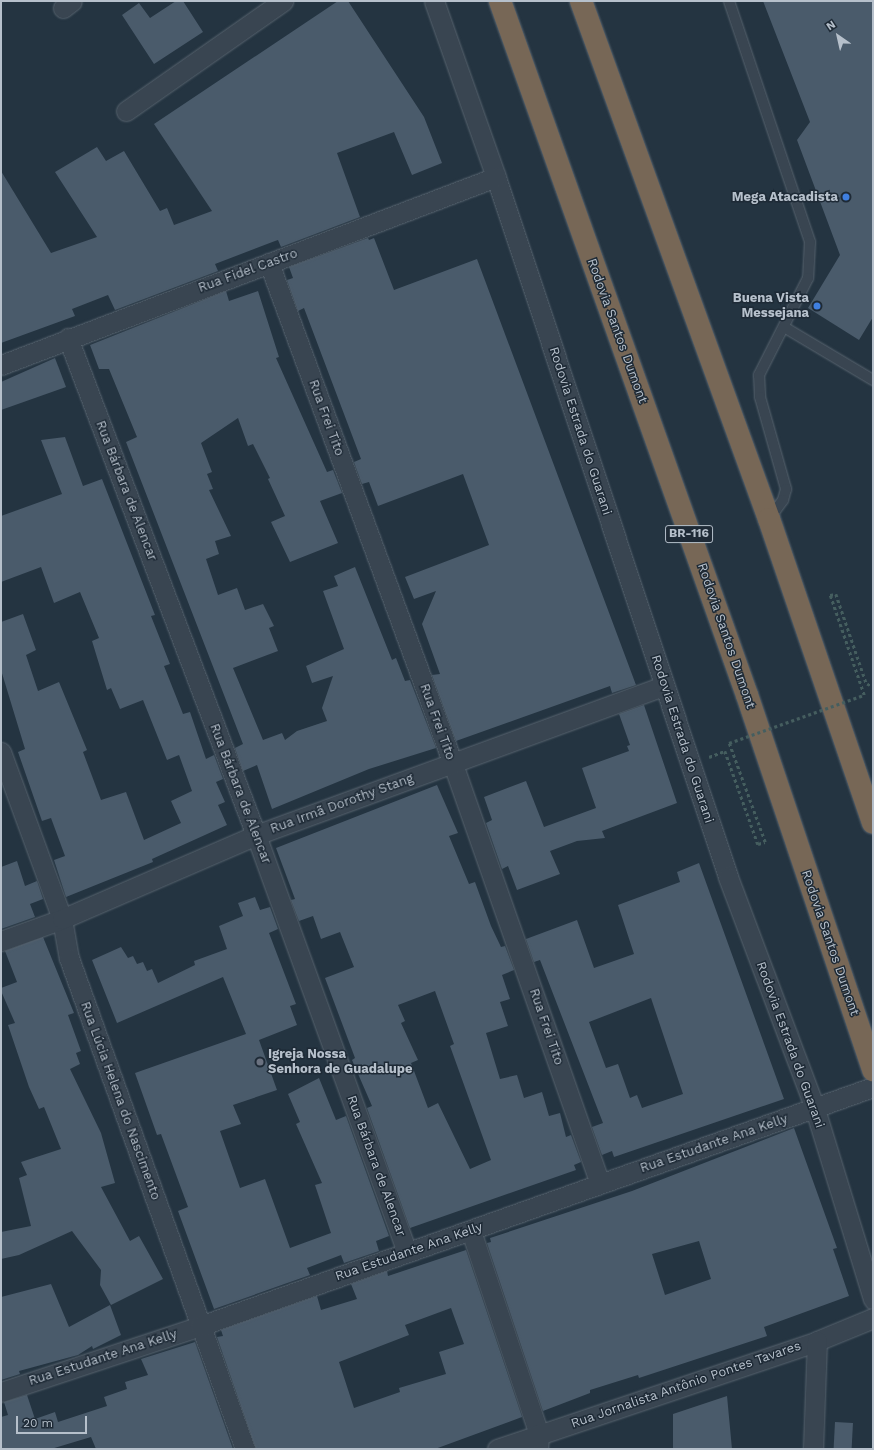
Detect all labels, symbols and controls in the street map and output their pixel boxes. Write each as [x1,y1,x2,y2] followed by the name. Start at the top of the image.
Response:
[818,16,858,56] north arrow
[824,18,838,33] text: N
[731,189,838,205] place label: Mega Atacadista
[841,192,851,202] marker: Mega Atacadista
[196,246,300,296] street label: Rua Fidel Castro
[583,256,651,406] street label: Rodovia Santos Dumont
[732,291,809,322] place label: Buena Vista Messejana
[812,301,822,311] marker: Buena Vista Messejana
[545,345,615,517] street label: Rodovia Estrada do Guarani
[305,377,347,459] street label: Rua Frei Tito
[92,418,160,564] street label: Rua Bárbara de Alencar
[665,524,713,544] road number: BR-116
[694,561,758,711] street label: Rodovia Santos Dumont
[647,653,717,825] street label: Rodovia Estrada do Guarani
[416,681,458,763] street label: Rua Frei Tito
[206,721,274,867] street label: Rua Bárbara de Alencar
[268,771,416,837] street label: Rua Irmã Dorothy Stang
[798,868,862,1018] street label: Rodovia Santos Dumont
[753,959,827,1131] street label: Rodovia Estrada do Guarani
[526,986,566,1068] street label: Rua Frei Tito
[77,999,163,1203] street label: Rua Lúcia Helena do Nascimento
[268,1047,413,1078] place label: Igreja Nossa Senhora de Guadalupe
[255,1057,265,1067] marker: Igreja Nossa Senhora de Guadalupe
[343,1093,409,1239] street label: Rua Bárbara de Alencar
[638,1111,790,1177] street label: Rua Estudante Ana Kelly
[333,1219,485,1285] street label: Rua Estudante Ana Kelly
[26,1326,180,1390] street label: Rua Estudante Ana Kelly
[568,1338,804,1432] street label: Rua Jornalista Antônio Pontes Tavares
[18,1408,89,1434] scale bar
[23,1416,53,1430] text: 20 m

